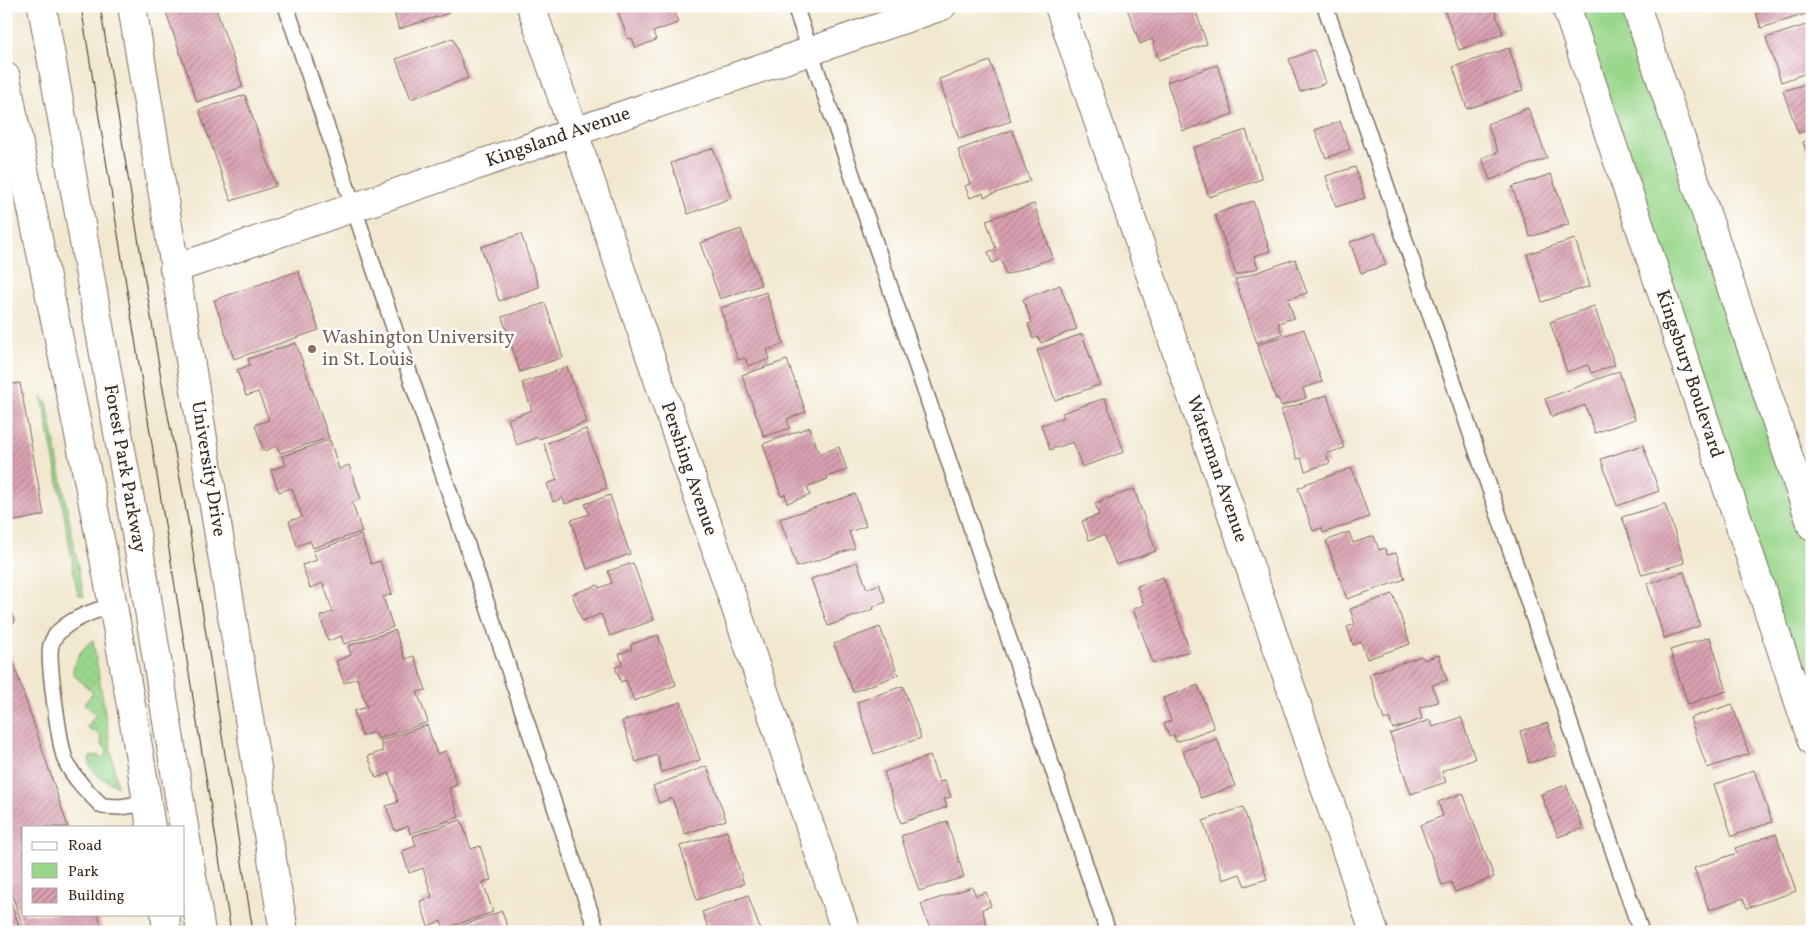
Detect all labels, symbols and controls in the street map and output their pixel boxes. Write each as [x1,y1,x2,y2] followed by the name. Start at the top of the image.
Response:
[482,101,634,174] street label: Kingsland Avenue
[1649,286,1729,461] street label: Kingsbury Boulevard
[322,325,515,373] place label: Washington University in St. Louis
[306,343,318,355] marker: Washington University in St. Louis
[97,382,152,555] street label: Forest Park Parkway
[1179,392,1254,546] street label: Waterman Avenue
[184,399,232,539] street label: University Drive
[654,399,723,539] street label: Pershing Avenue
[22,826,185,916] legend
[68,836,102,857] text: Road
[68,862,99,883] text: Park
[68,886,125,907] text: Building

